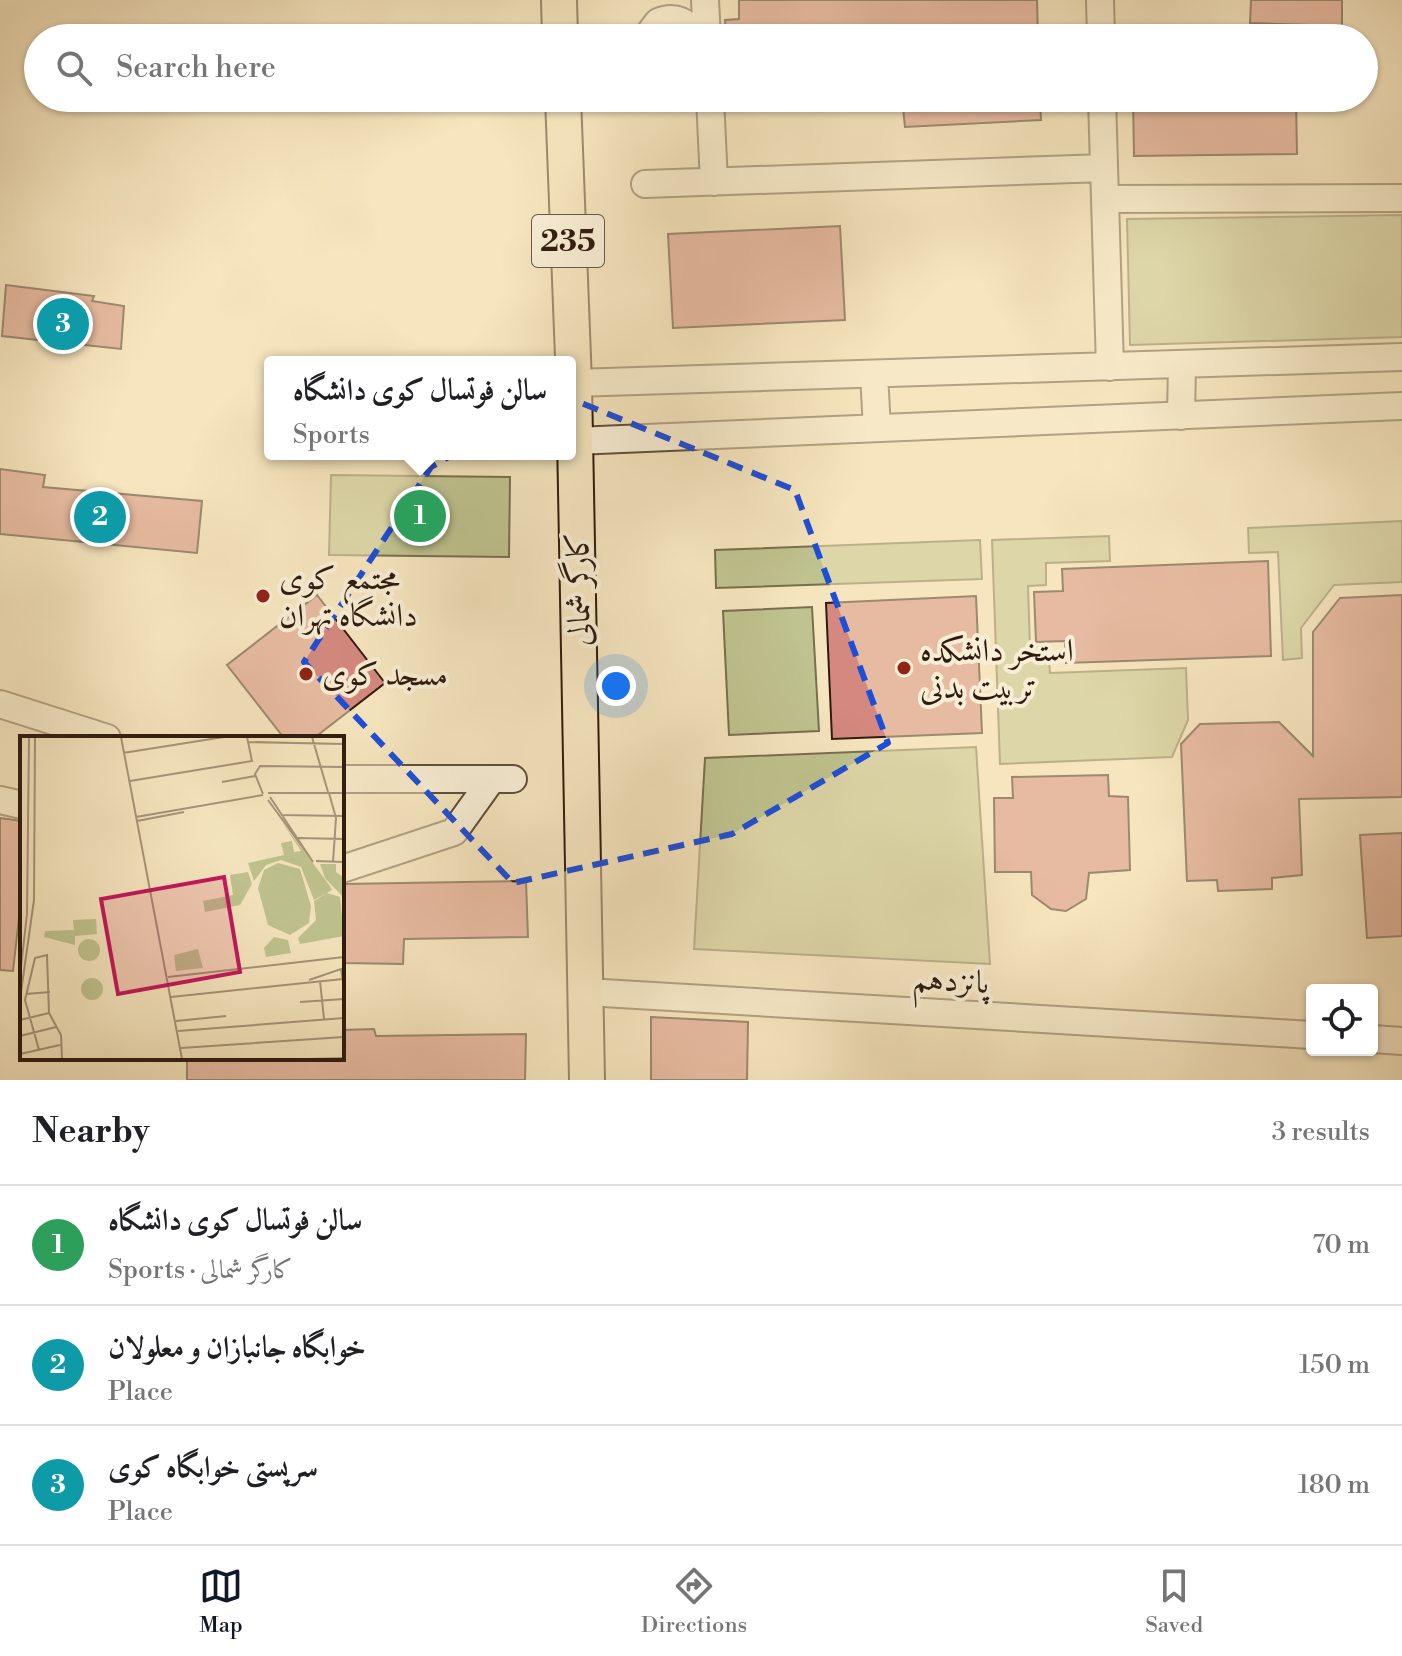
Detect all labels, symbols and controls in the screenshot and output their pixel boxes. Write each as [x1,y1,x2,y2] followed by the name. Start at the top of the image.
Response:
[24,24,1378,112] search box
[52,46,96,90] icon: search
[116,49,276,87] text: Search here
[532,215,604,267] road number: 235
[37,294,89,354] pin: 3
[264,356,576,460] popup
[293,372,547,410] text: سالن فوتسال کوی دانشگاه
[293,419,370,451] text: Sports
[394,486,446,546] pin: 1
[74,487,126,547] pin: 2
[556,531,600,647] street label: کارگر شمالی
[279,559,418,636] place label: مجتمع کوی دانشگاه تهران
[254,587,272,605] marker: مجتمع کوی دانشگاه تهران
[920,631,1074,708] place label: استخر دانشکده تربیت بدنی
[322,655,448,695] place label: مسجد کوی
[895,659,913,677] marker: استخر دانشکده تربیت بدنی
[297,665,315,683] marker: مسجد کوی
[596,666,636,706] your location
[20,736,344,1060] inset map
[911,959,992,1012] street label: پانزدهم
[1306,984,1378,1056] map controls
[1306,984,1378,1056] button: locate
[32,1111,150,1153] text: Nearby
[1272,1116,1370,1148] text: 3 results
[108,1202,362,1240] text: سالن فوتسال کوی دانشگاه
[52,1229,64,1261] text: 1
[1312,1229,1370,1261] text: 70 m
[108,1254,293,1286] text: Sports · کارگر شمالی
[108,1329,366,1367] text: خوابگاه جانبازان و معلولان
[50,1349,66,1381] text: 2
[1299,1349,1370,1381] text: 150 m
[108,1376,173,1408] text: Place
[108,1449,318,1487] text: سرپستی خوابگاه کوی
[50,1469,66,1501] text: 3
[1298,1469,1370,1501] text: 180 m
[108,1496,173,1528] text: Place
[199,1564,243,1639] tab: Map
[641,1564,747,1639] tab: Directions
[1145,1564,1203,1639] tab: Saved

